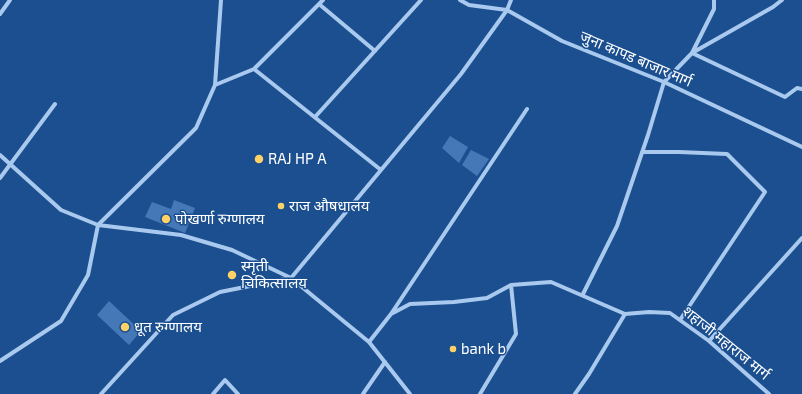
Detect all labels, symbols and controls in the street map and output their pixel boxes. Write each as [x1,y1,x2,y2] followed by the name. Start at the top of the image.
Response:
[577,27,695,91] street label: जुना कापड बाजार मार्ग
[268,150,327,168] place label: RAJ HP A
[253,153,265,165] marker: RAJ HP A
[289,197,369,215] place label: राज औषधालय
[276,201,286,211] marker: राज औषधालय
[175,210,265,228] place label: पोखर्णा रुग्णालय
[160,213,172,225] marker: पोखर्णा रुग्णालय
[241,257,307,292] place label: स्मृती चिकित्सालय
[226,269,238,281] marker: स्मृती चिकित्सालय
[679,302,773,384] street label: शहाजी महाराज मार्ग
[134,318,202,336] place label: धूत रुग्णालय
[119,321,131,333] marker: धूत रुग्णालय
[461,340,506,358] place label: bank b
[448,344,458,354] marker: bank b

